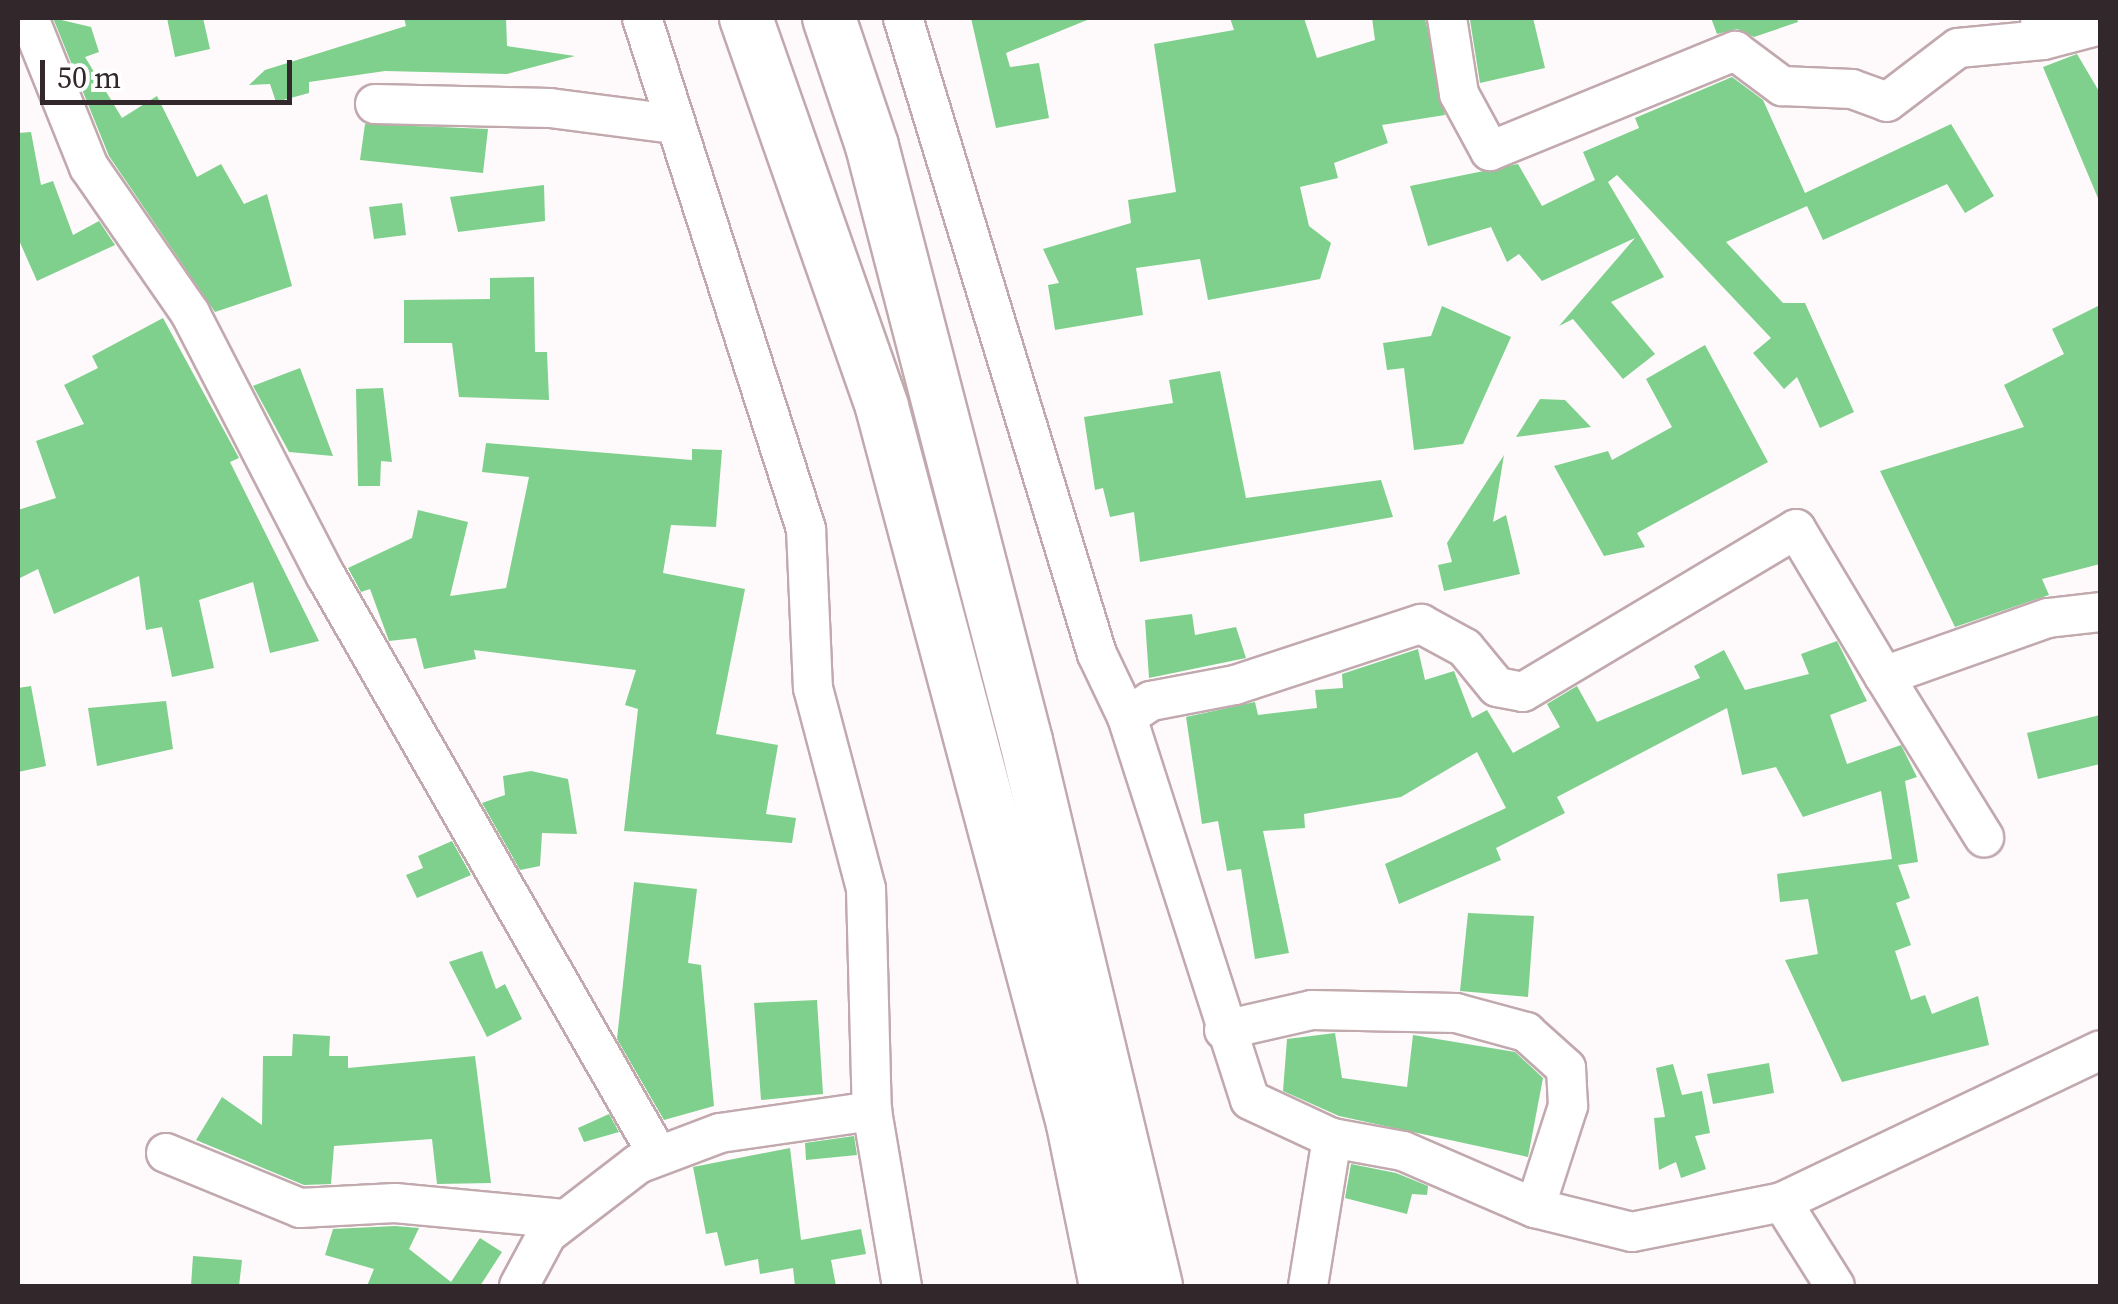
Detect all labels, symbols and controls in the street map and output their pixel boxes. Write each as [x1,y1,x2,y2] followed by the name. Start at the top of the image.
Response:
[45,40,298,102] scale bar
[57,57,121,98] text: 50 m

